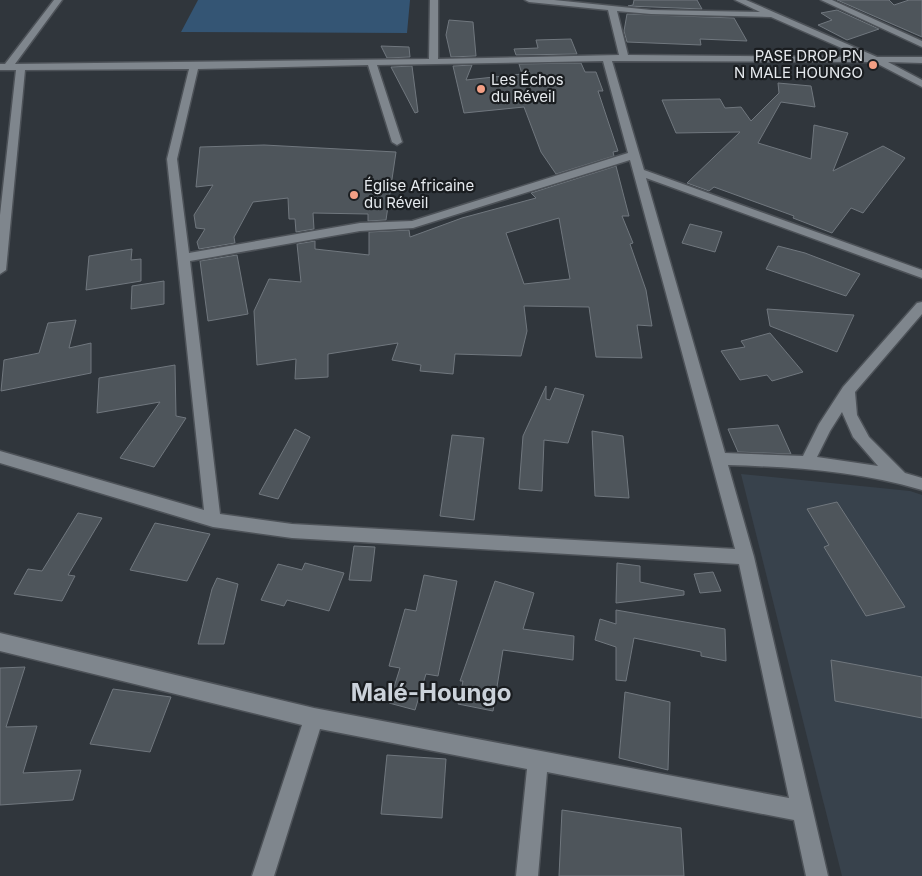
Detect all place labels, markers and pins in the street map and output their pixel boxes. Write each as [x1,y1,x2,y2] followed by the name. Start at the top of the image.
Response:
[734,46,863,82] place label: PASE DROP PN N MALE HOUNGO
[867,59,879,71] marker: PASE DROP PN N MALE HOUNGO
[491,70,564,106] place label: Les Échos du Réveil
[475,83,487,95] marker: Les Échos du Réveil
[364,176,474,212] place label: Église Africaine du Réveil
[348,189,360,201] marker: Église Africaine du Réveil

